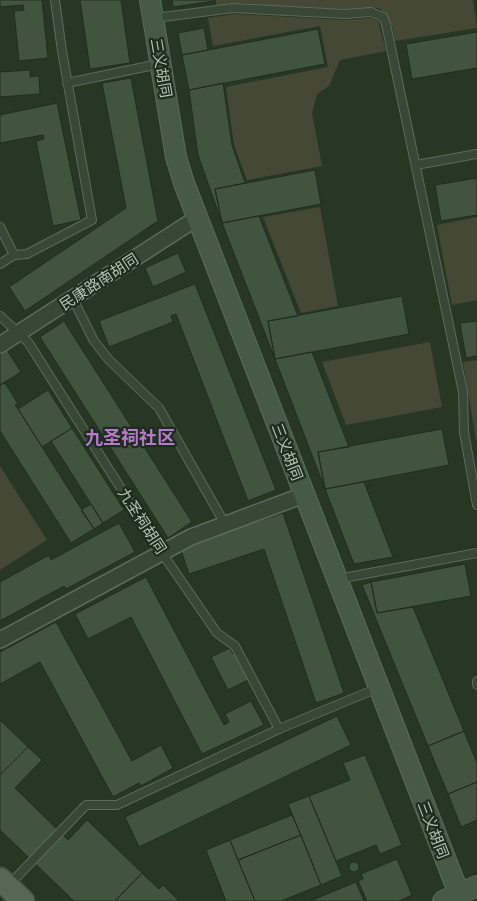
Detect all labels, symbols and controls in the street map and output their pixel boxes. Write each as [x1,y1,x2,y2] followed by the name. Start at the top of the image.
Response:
[148,37,176,99] street label: 三义胡同
[56,249,141,313] street label: 民康路南胡同
[269,420,307,483] street label: 三义胡同
[85,426,175,448] district label: 九圣祠社区
[115,484,171,557] street label: 九圣祠胡同
[415,798,453,861] street label: 三义胡同

